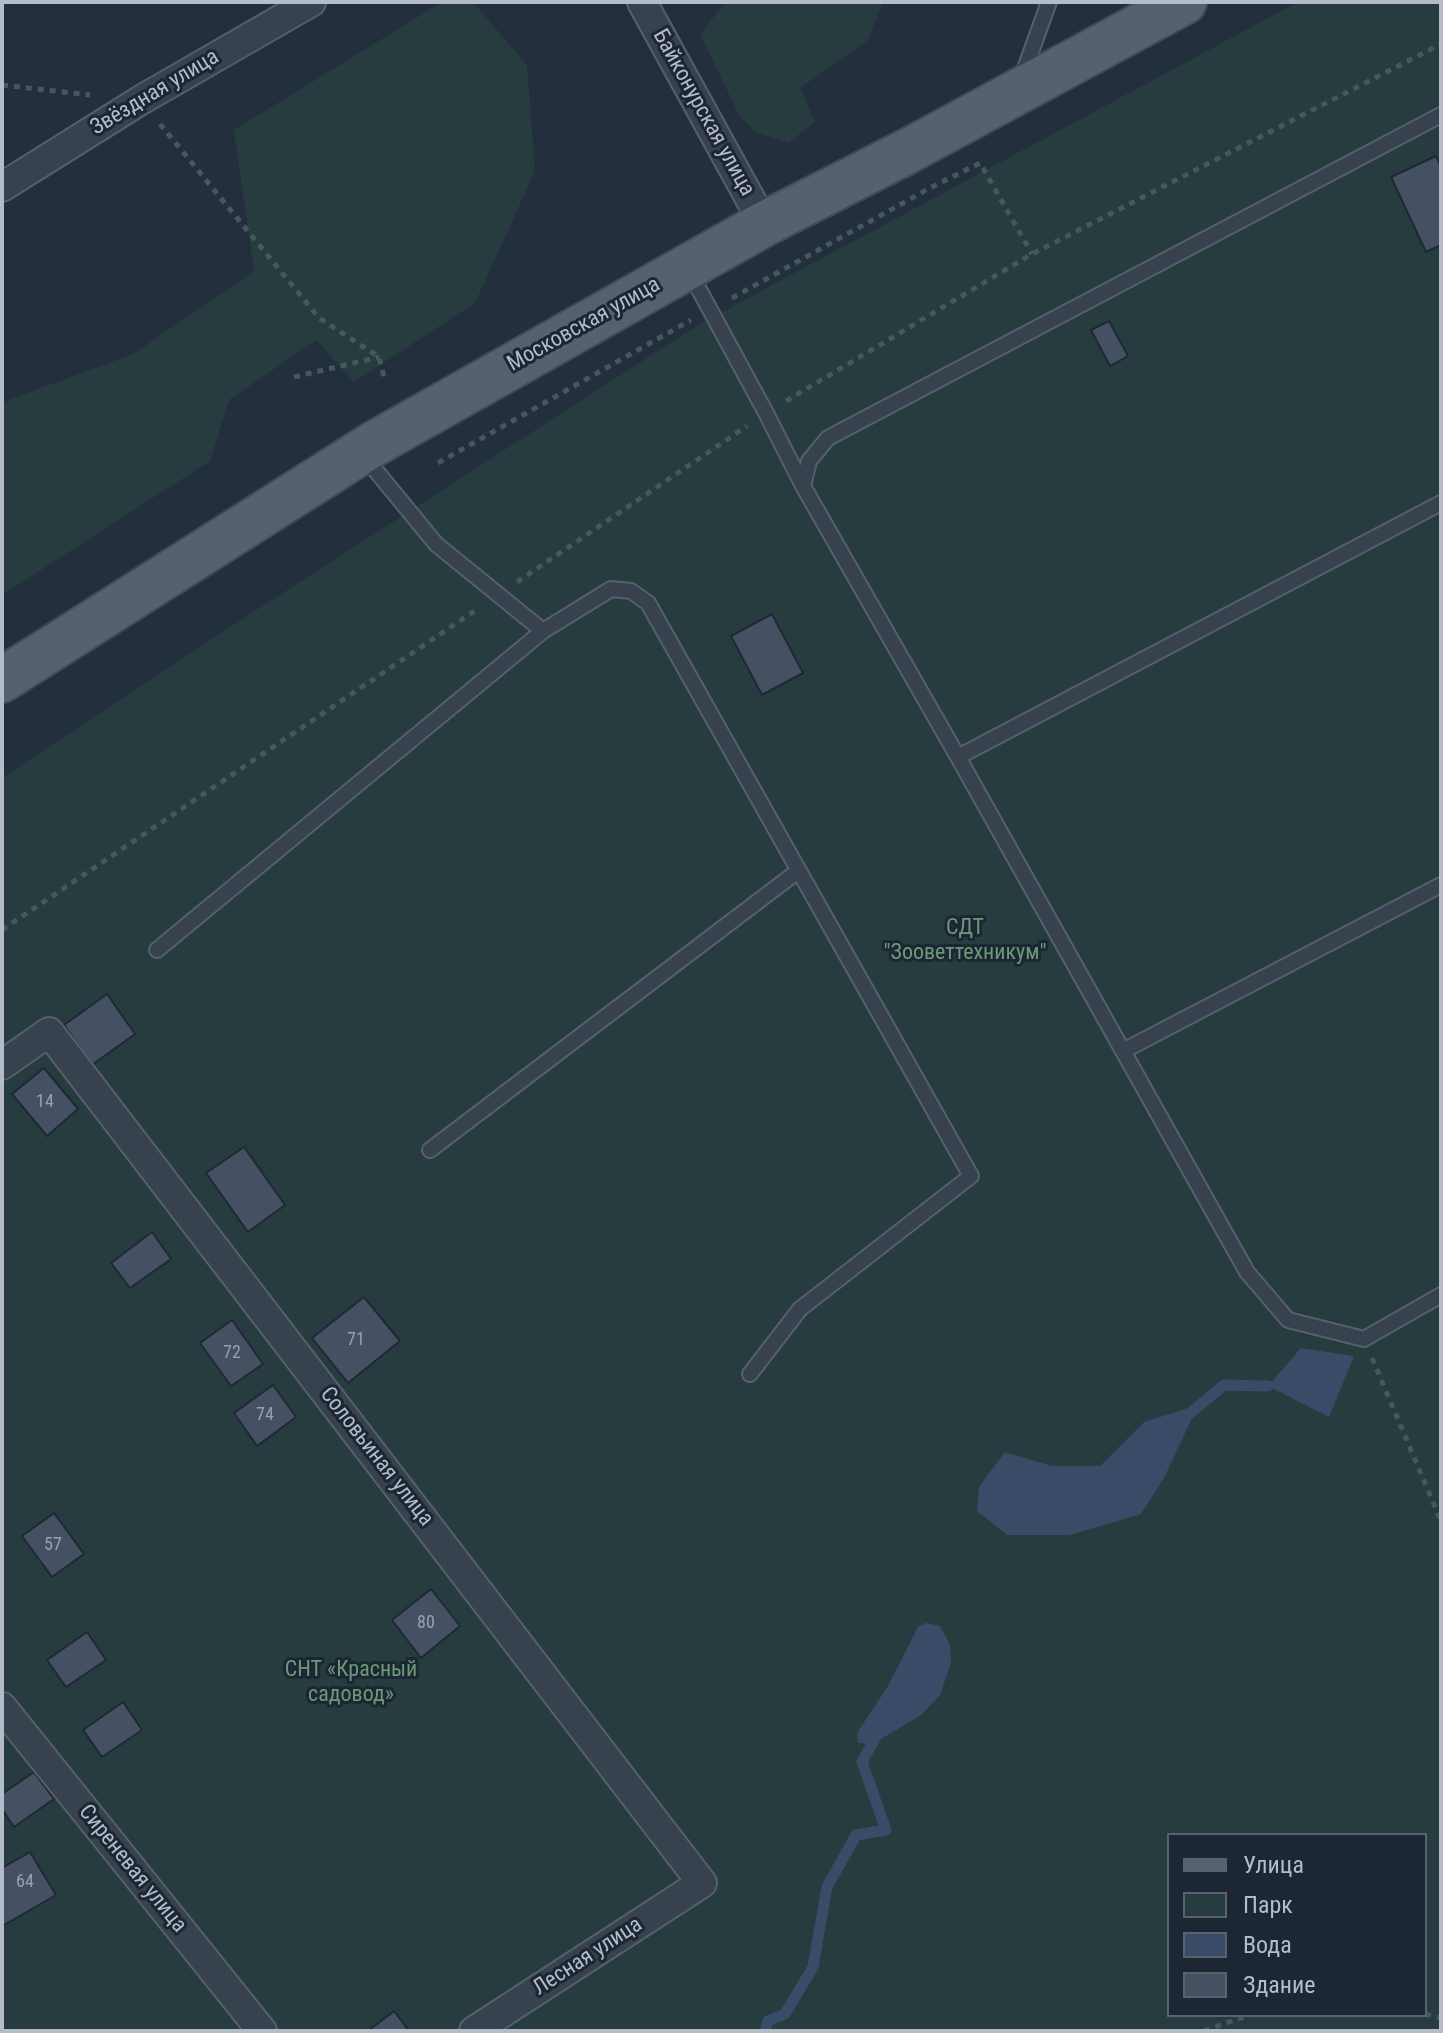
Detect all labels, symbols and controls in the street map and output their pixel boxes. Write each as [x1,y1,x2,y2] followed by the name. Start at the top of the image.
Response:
[646,25,760,201] street label: Байконурская улица
[86,44,224,142] street label: Звёздная улица
[503,272,665,378] street label: Московская улица
[883,915,1047,966] park label: СДТ "Зооветтехникум"
[36,1091,54,1113] house number: 14
[347,1329,365,1351] house number: 71
[223,1342,241,1364] house number: 72
[314,1382,438,1532] street label: Соловьиная улица
[256,1404,274,1426] house number: 74
[44,1534,62,1556] house number: 57
[417,1612,435,1634] house number: 80
[285,1657,417,1708] park label: СНТ «Красный садовод»
[72,1800,192,1938] street label: Сиреневая улица
[1167,1833,1427,2017] legend
[1243,1851,1304,1879] text: Улица
[16,1871,34,1893] house number: 64
[1243,1891,1293,1919] text: Парк
[529,1912,647,2002] street label: Лесная улица
[1243,1931,1292,1959] text: Вода
[1243,1971,1315,1999] text: Здание

